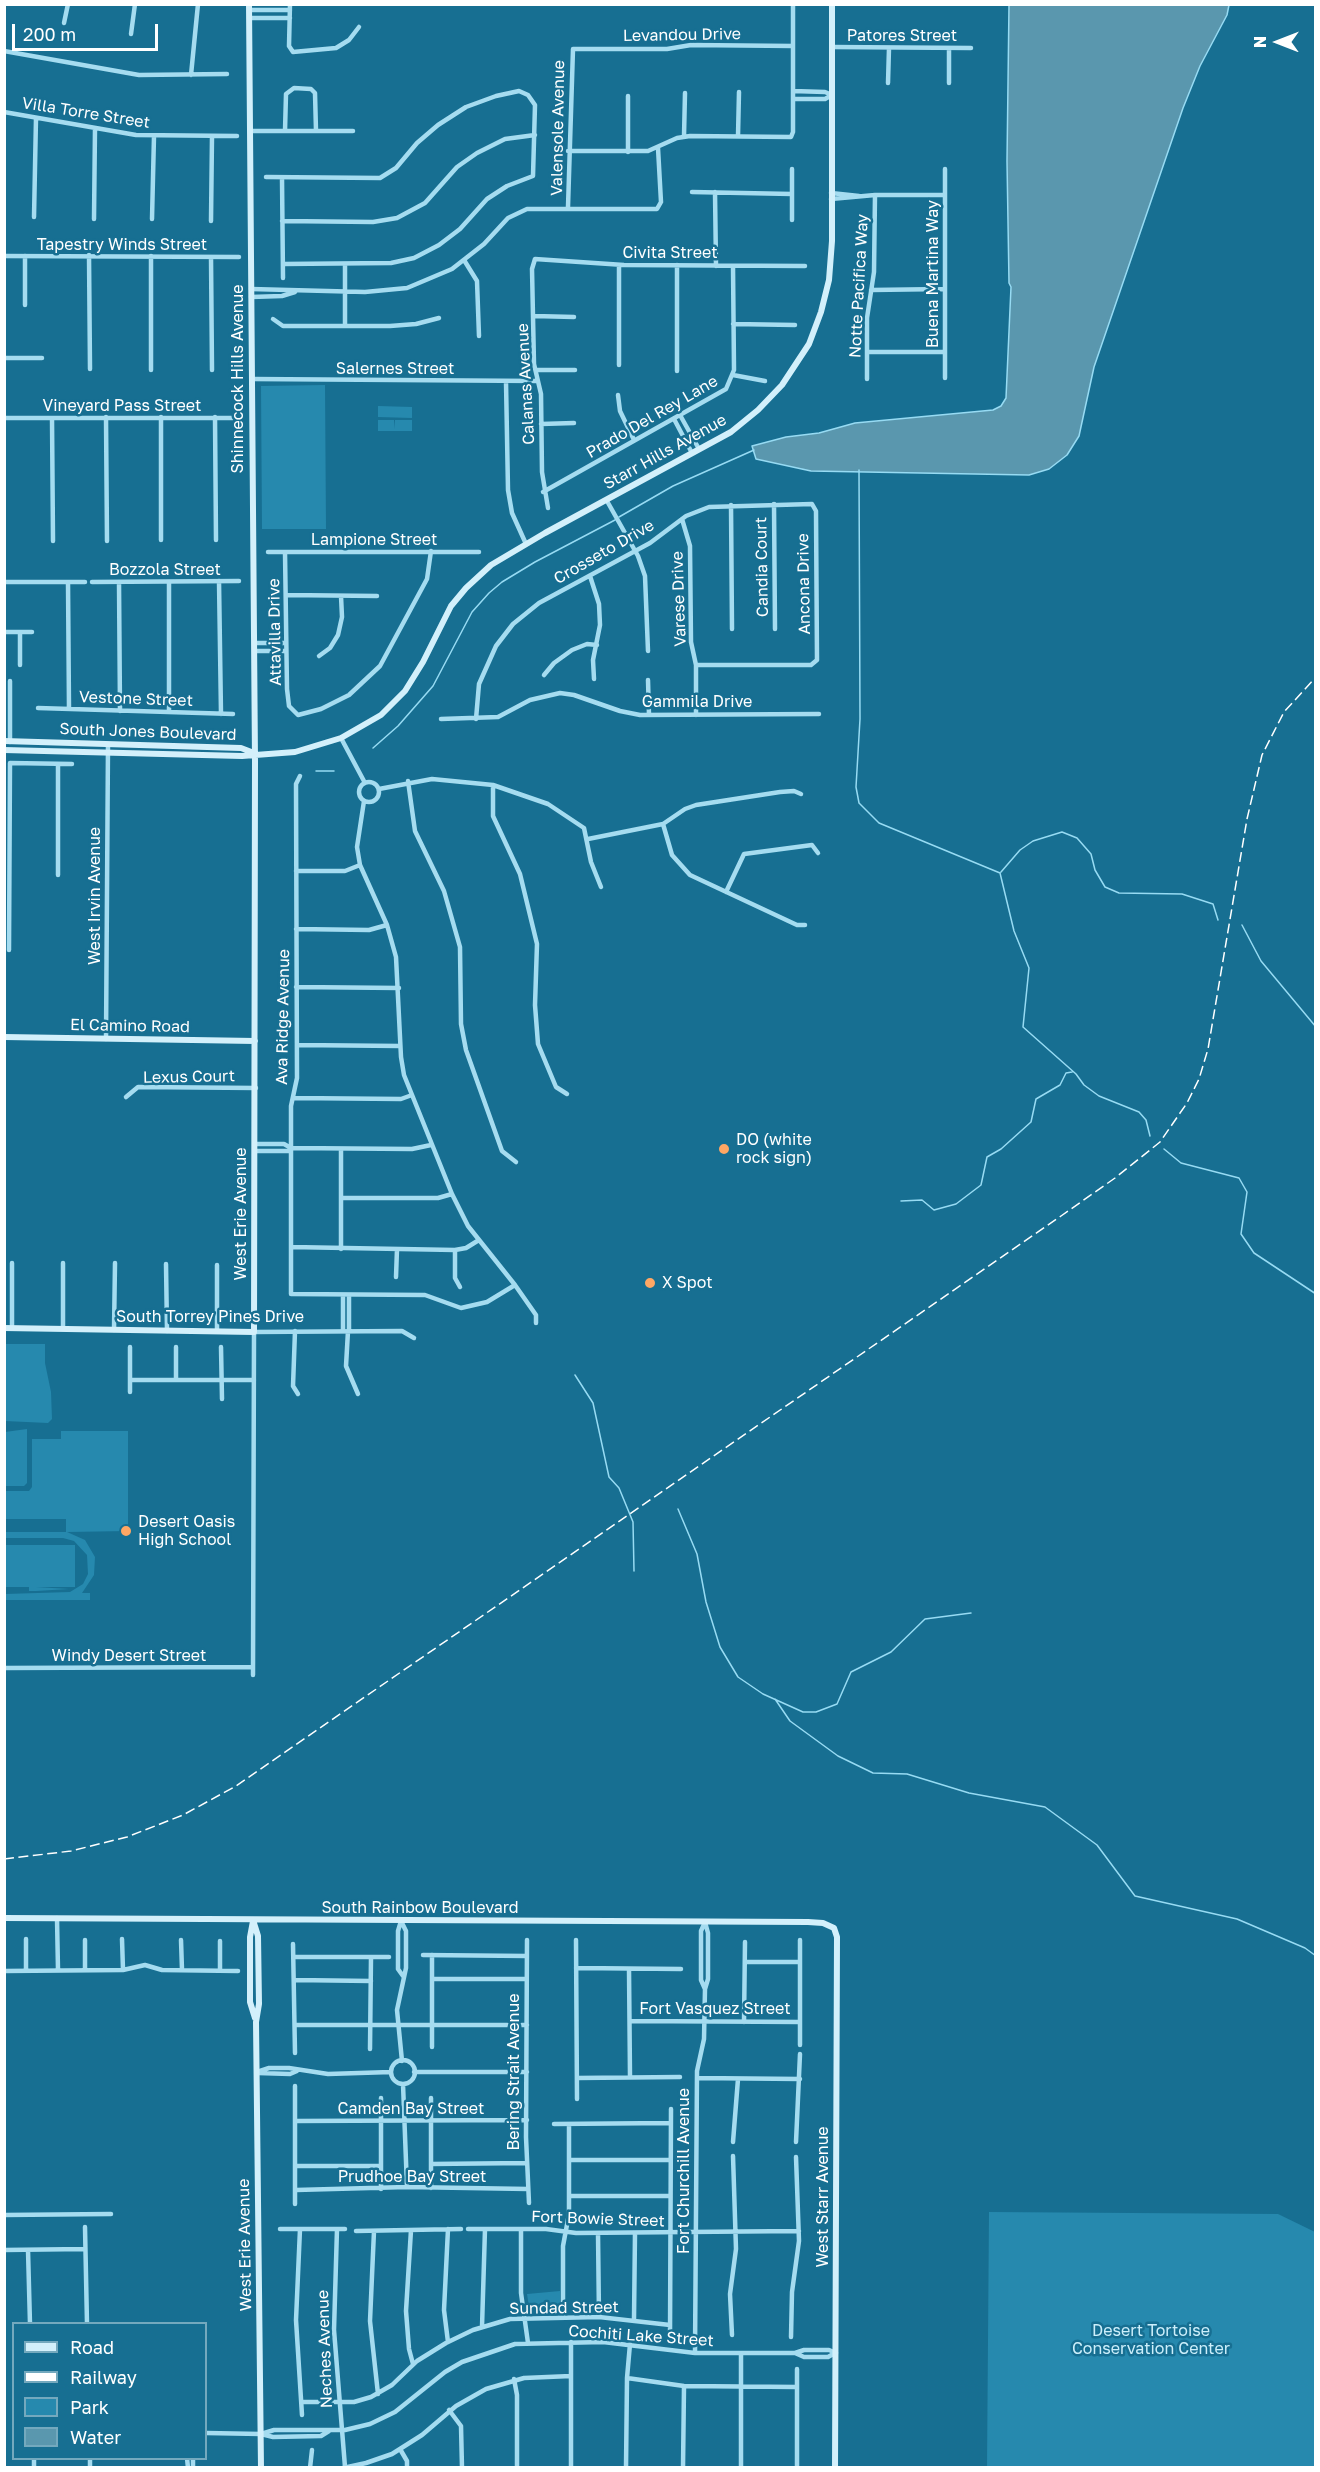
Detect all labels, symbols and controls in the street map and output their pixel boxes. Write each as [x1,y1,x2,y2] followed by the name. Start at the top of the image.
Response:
[15,12,160,50] scale bar
[1248,12,1308,72] north arrow
[23,23,76,45] text: 200 m
[623,24,741,46] street label: Levandou Drive
[847,26,957,46] street label: Patores Street
[1250,36,1270,48] text: N
[547,60,569,196] street label: Valensole Avenue
[21,93,151,133] street label: Villa Torre Street
[923,200,943,348] street label: Buena Martina Way
[846,213,872,359] street label: Notte Pacifica Way
[37,235,207,255] street label: Tapestry Winds Street
[622,243,718,263] street label: Civita Street
[228,284,248,474] street label: Shinnecock Hills Avenue
[513,323,539,445] street label: Calanas Avenue
[336,359,454,379] street label: Salernes Street
[583,372,721,462] street label: Prado Del Rey Lane
[43,396,201,416] street label: Vineyard Pass Street
[600,410,730,494] street label: Starr Hills Avenue
[551,516,657,588] street label: Crosseto Drive
[752,517,772,617] street label: Candia Court
[311,530,437,550] street label: Lampione Street
[794,533,814,635] street label: Ancona Drive
[668,551,690,647] street label: Varese Drive
[109,560,221,580] street label: Bozzola Street
[264,578,286,686] street label: Attavilla Drive
[79,687,193,711] street label: Vestone Street
[642,692,752,712] street label: Gammila Drive
[59,719,237,745] street label: South Jones Boulevard
[85,827,105,965] street label: West Irvin Avenue
[272,949,294,1085] street label: Ava Ridge Avenue
[70,1015,190,1037] street label: El Camino Road
[143,1067,235,1087] street label: Lexus Court
[736,1130,812,1168] place label: DO (white rock sign)
[717,1142,731,1156] marker: DO (white rock sign)
[231,1148,251,1280] street label: West Erie Avenue
[662,1273,713,1293] place label: X Spot
[643,1276,657,1290] marker: X Spot
[116,1307,304,1327] street label: South Torrey Pines Drive
[138,1512,235,1550] place label: Desert Oasis High School
[119,1524,133,1538] marker: Desert Oasis High School
[52,1646,206,1666] street label: Windy Desert Street
[321,1898,519,1918] street label: South Rainbow Boulevard
[504,1994,524,2150] street label: Bering Strait Avenue
[639,1999,791,2019] street label: Fort Vasquez Street
[674,2088,694,2254] street label: Fort Churchill Avenue
[338,2099,484,2119] street label: Camden Bay Street
[813,2126,833,2268] street label: West Starr Avenue
[338,2167,486,2187] street label: Prudhoe Bay Street
[234,2178,256,2312] street label: West Erie Avenue
[531,2207,665,2231] street label: Fort Bowie Street
[313,2290,337,2408] street label: Neches Avenue
[509,2297,619,2319] street label: Sundad Street
[568,2321,714,2351] street label: Cochiti Lake Street
[1072,2321,1230,2359] park label: Desert Tortoise Conservation Center
[12,2322,207,2460] legend
[70,2336,114,2358] text: Road
[70,2366,137,2388] text: Railway
[70,2396,109,2418] text: Park
[70,2426,121,2448] text: Water

